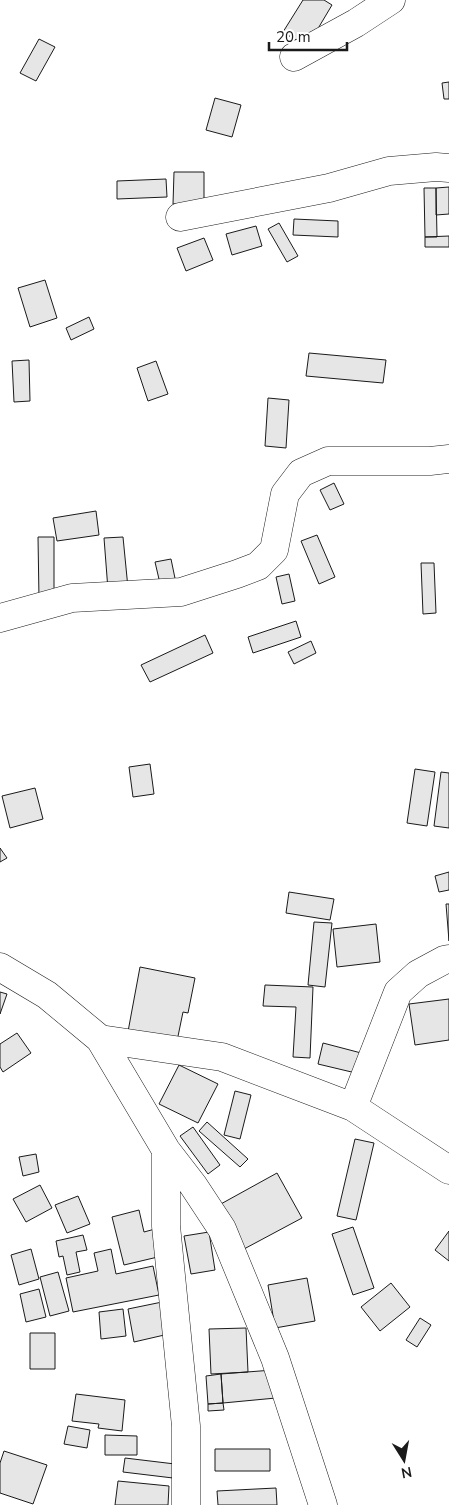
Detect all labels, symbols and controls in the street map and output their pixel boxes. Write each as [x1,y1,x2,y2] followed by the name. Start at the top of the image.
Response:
[269,20,346,52] scale bar
[276,27,311,47] text: 20 m
[379,1435,429,1485] north arrow
[399,1462,413,1483] text: N

